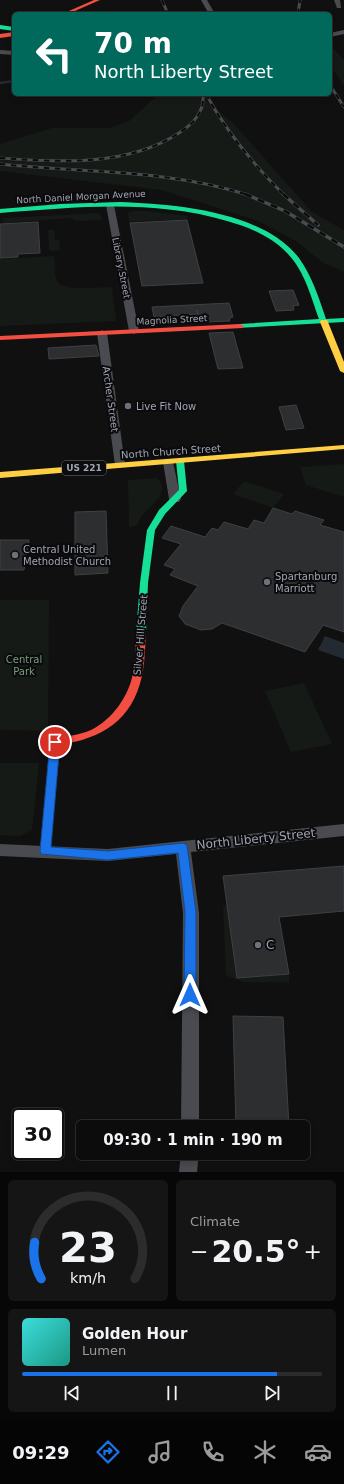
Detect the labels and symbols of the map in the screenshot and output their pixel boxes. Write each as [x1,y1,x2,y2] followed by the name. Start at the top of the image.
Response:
[16,189,146,205] street label: North Daniel Morgan Avenue
[110,237,132,300] street label: Library Street
[136,313,208,327] street label: Magnolia Street
[100,365,121,433] street label: Archer Street
[123,401,133,411] marker: Live Fit Now
[136,401,196,412] place label: Live Fit Now
[121,443,221,460] street label: North Church Street
[62,461,106,475] road number: US 221
[23,544,111,567] place label: Central United Methodist Church
[10,550,20,560] marker: Central United Methodist Church
[275,571,337,594] place label: Spartanburg Marriott
[262,577,272,587] marker: Spartanburg Marriott
[132,594,149,676] street label: Silver Hill Street
[6,654,42,677] park label: Central Park
[38,725,72,759] pin
[196,826,316,852] street label: North Liberty Street
[266,938,274,952] place label: C
[253,940,263,950] marker: C
[169,974,211,1016] position arrow
[12,1108,64,1160] speed limit sign: 30

